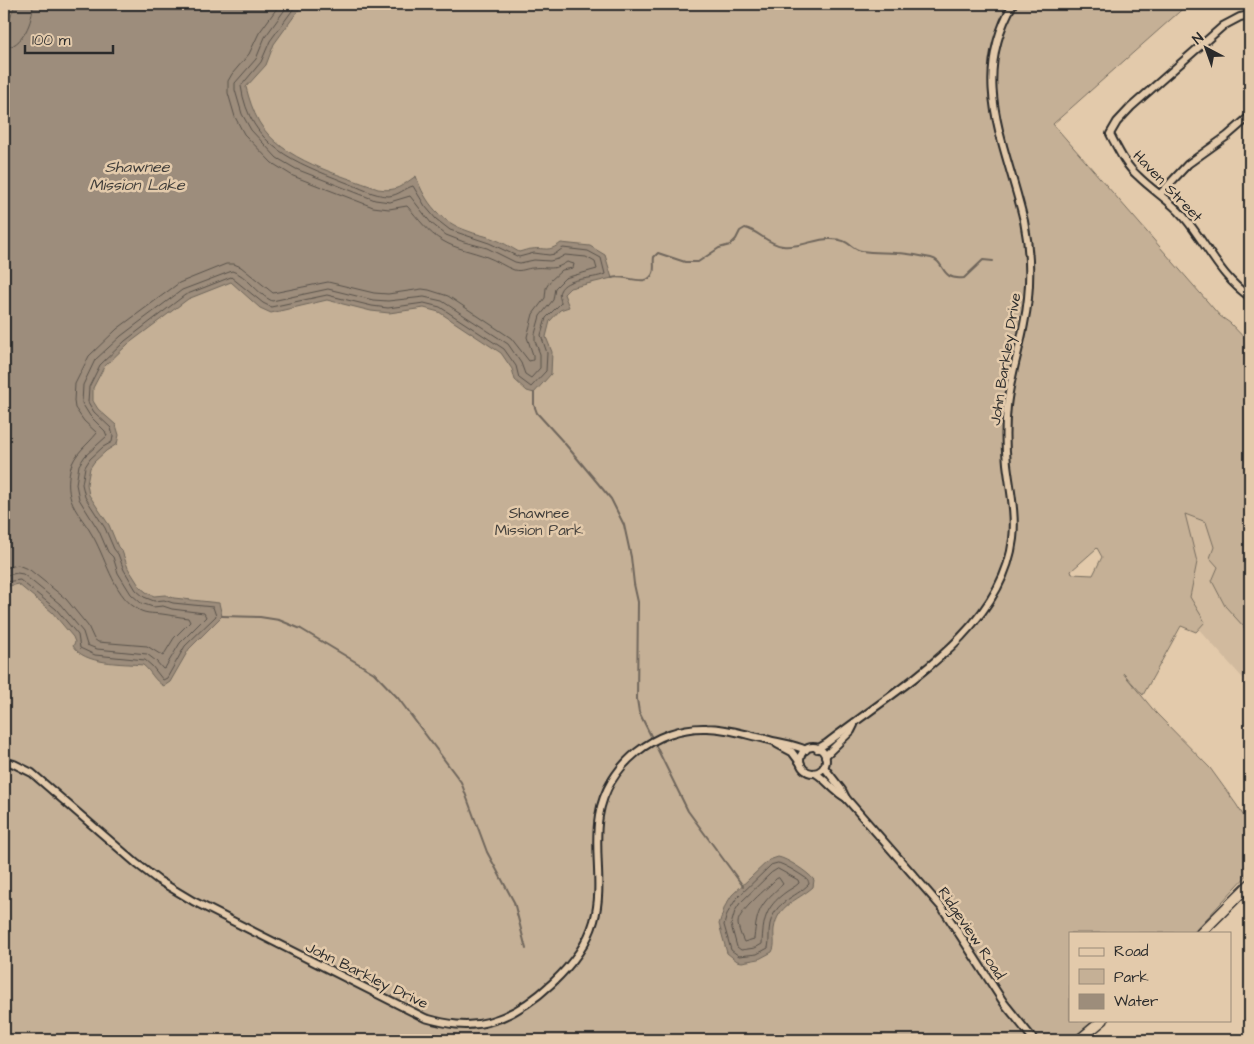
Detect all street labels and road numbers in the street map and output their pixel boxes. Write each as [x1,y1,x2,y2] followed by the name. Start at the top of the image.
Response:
[1128,146,1207,227] street label: Haven Street
[985,291,1027,427] street label: John Barkley Drive
[932,883,1010,984] street label: Ridgeview Road
[302,937,432,1015] street label: John Barkley Drive

